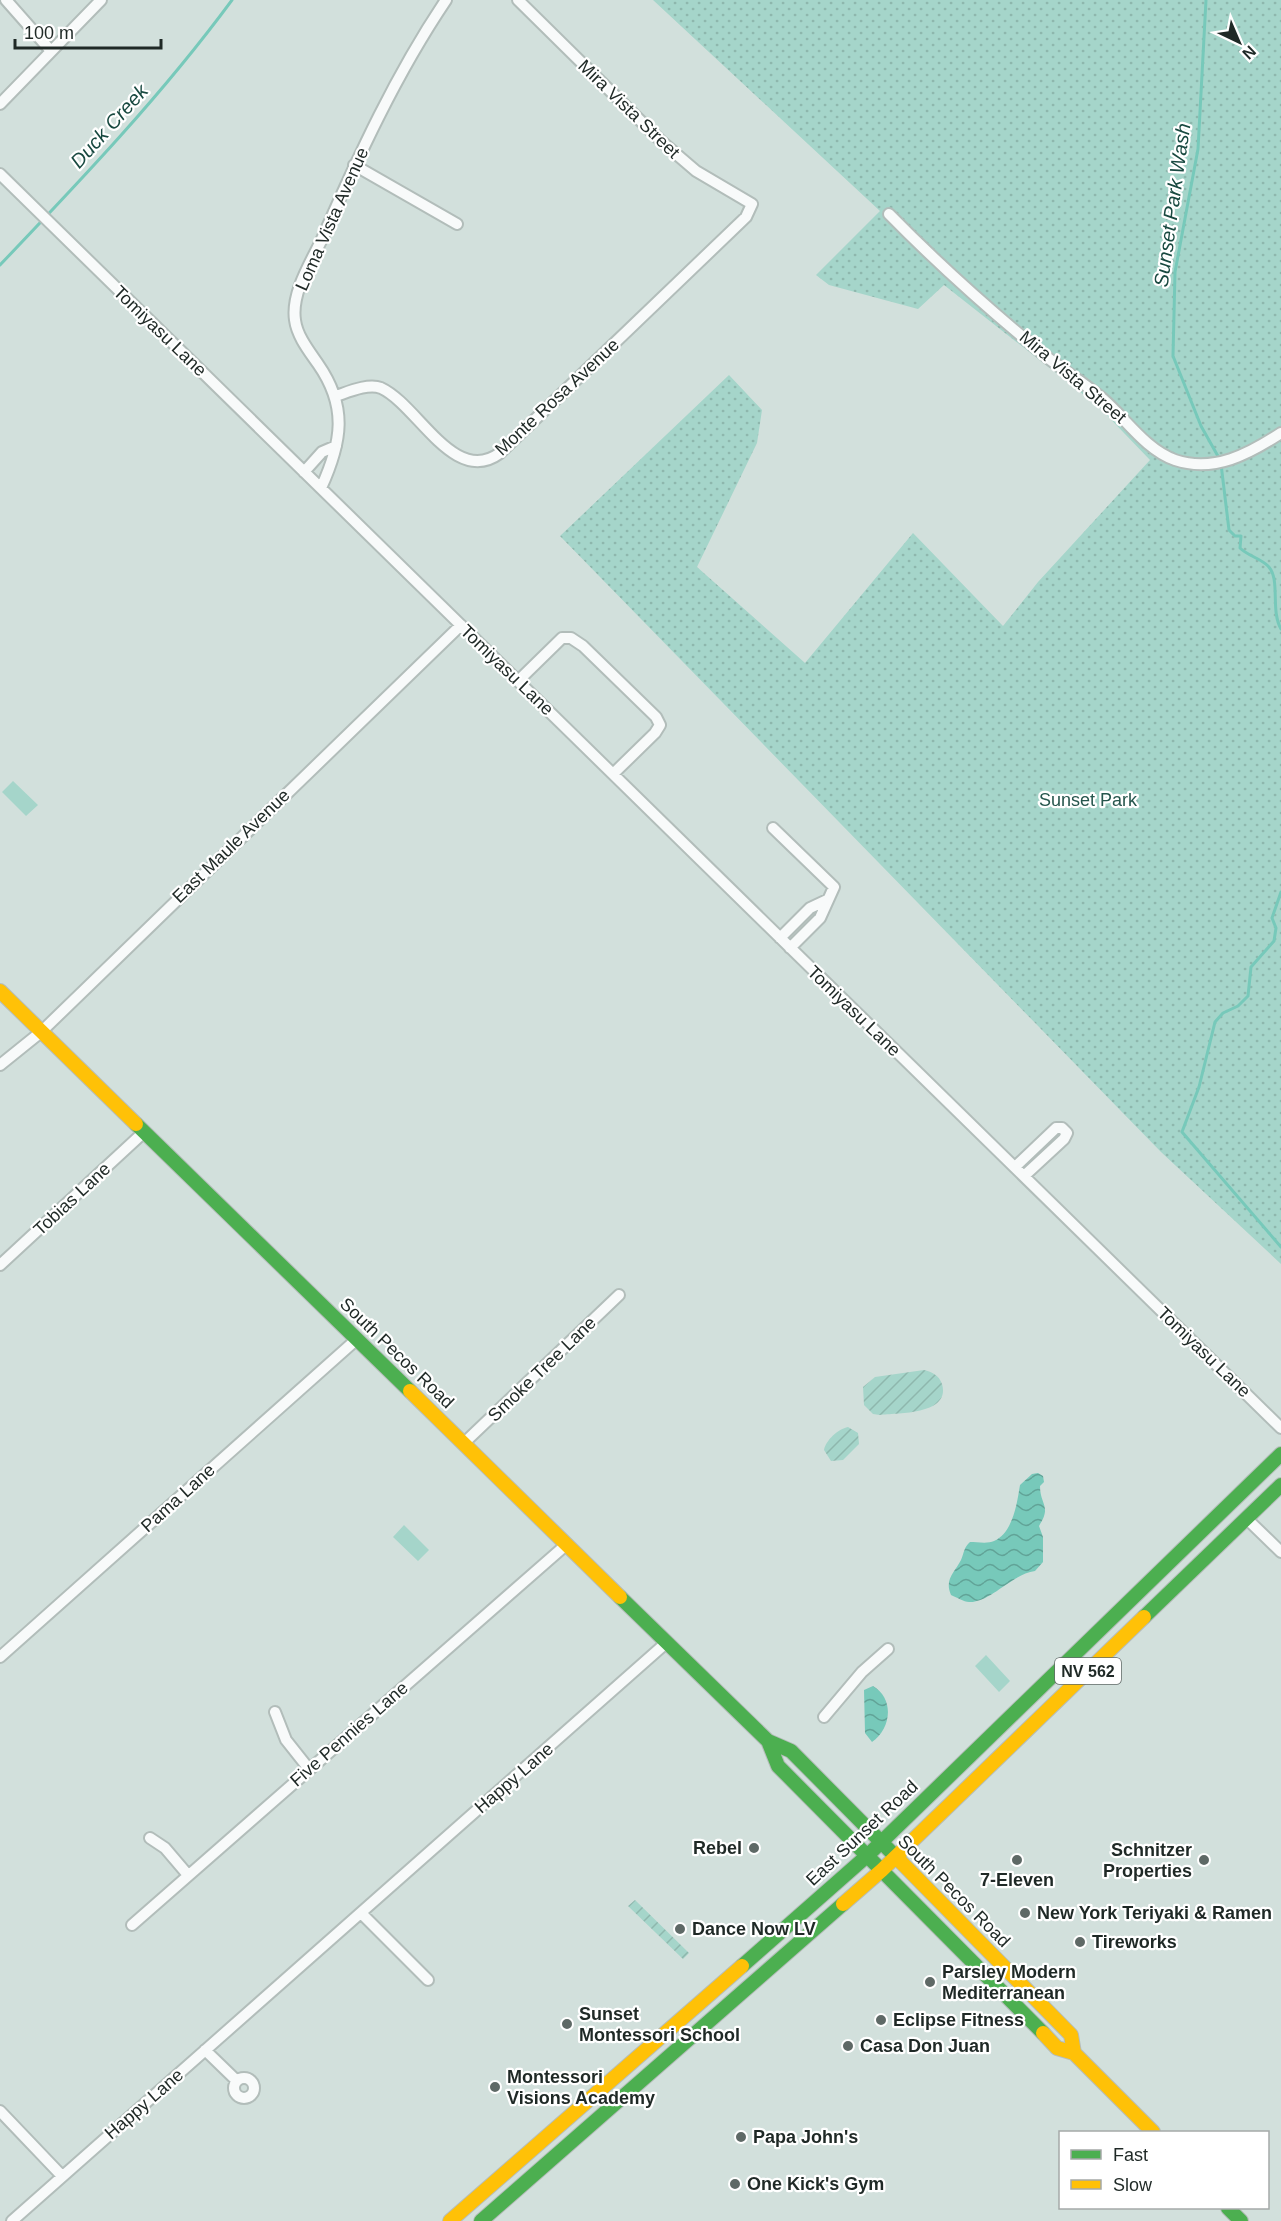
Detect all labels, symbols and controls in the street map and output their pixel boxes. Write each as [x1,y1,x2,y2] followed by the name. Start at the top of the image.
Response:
[15,12,160,50] scale bar
[1209,12,1269,72] north arrow
[24,23,74,43] text: 100 m
[1239,42,1259,63] text: N
[574,56,684,162] street label: Mira Vista Street
[66,79,153,172] water label: Duck Creek
[1150,122,1194,288] water label: Sunset Park Wash
[291,144,373,294] street label: Loma Vista Avenue
[110,282,210,380] street label: Tomiyasu Lane
[1016,327,1130,427] street label: Mira Vista Street
[491,335,623,459] street label: Monte Rosa Avenue
[457,621,557,719] street label: Tomiyasu Lane
[168,785,294,907] street label: East Maule Avenue
[1039,790,1138,810] park label: Sunset Park
[804,962,904,1060] street label: Tomiyasu Lane
[30,1159,114,1239] street label: Tobias Lane
[336,1294,458,1412] street label: South Pecos Road
[1154,1303,1254,1401] street label: Tomiyasu Lane
[484,1312,600,1426] street label: Smoke Tree Lane
[137,1460,219,1536] street label: Pama Lane
[1055,1658,1121,1684] road number: NV 562
[286,1678,412,1790] street label: Five Pennies Lane
[471,1739,557,1817] street label: Happy Lane
[802,1776,922,1890] street label: East Sunset Road
[894,1831,1014,1951] street label: South Pecos Road
[693,1838,742,1858] place label: Rebel
[1103,1840,1192,1881] place label: Schnitzer Properties
[747,1841,761,1855] marker: Rebel
[1010,1853,1024,1867] marker: 7-Eleven
[1197,1853,1211,1867] marker: Schnitzer Properties
[980,1870,1054,1890] place label: 7-Eleven
[1037,1903,1272,1923] place label: New York Teriyaki & Ramen
[1018,1906,1032,1920] marker: New York Teriyaki & Ramen
[692,1919,816,1939] place label: Dance Now LV
[673,1922,687,1936] marker: Dance Now LV
[1092,1932,1177,1952] place label: Tireworks
[1073,1935,1087,1949] marker: Tireworks
[942,1962,1076,2003] place label: Parsley Modern Mediterranean
[923,1975,937,1989] marker: Parsley Modern Mediterranean
[579,2004,740,2045] place label: Sunset Montessori School
[893,2010,1024,2030] place label: Eclipse Fitness
[874,2013,888,2027] marker: Eclipse Fitness
[560,2017,574,2031] marker: Sunset Montessori School
[860,2036,990,2056] place label: Casa Don Juan
[841,2039,855,2053] marker: Casa Don Juan
[101,2065,187,2143] street label: Happy Lane
[507,2067,655,2108] place label: Montessori Visions Academy
[488,2080,502,2094] marker: Montessori Visions Academy
[753,2127,858,2147] place label: Papa John's
[734,2130,748,2144] marker: Papa John's
[1059,2131,1269,2209] legend
[1113,2145,1148,2165] text: Fast
[747,2174,884,2194] place label: One Kick's Gym
[1113,2175,1153,2195] text: Slow
[728,2177,742,2191] marker: One Kick's Gym

